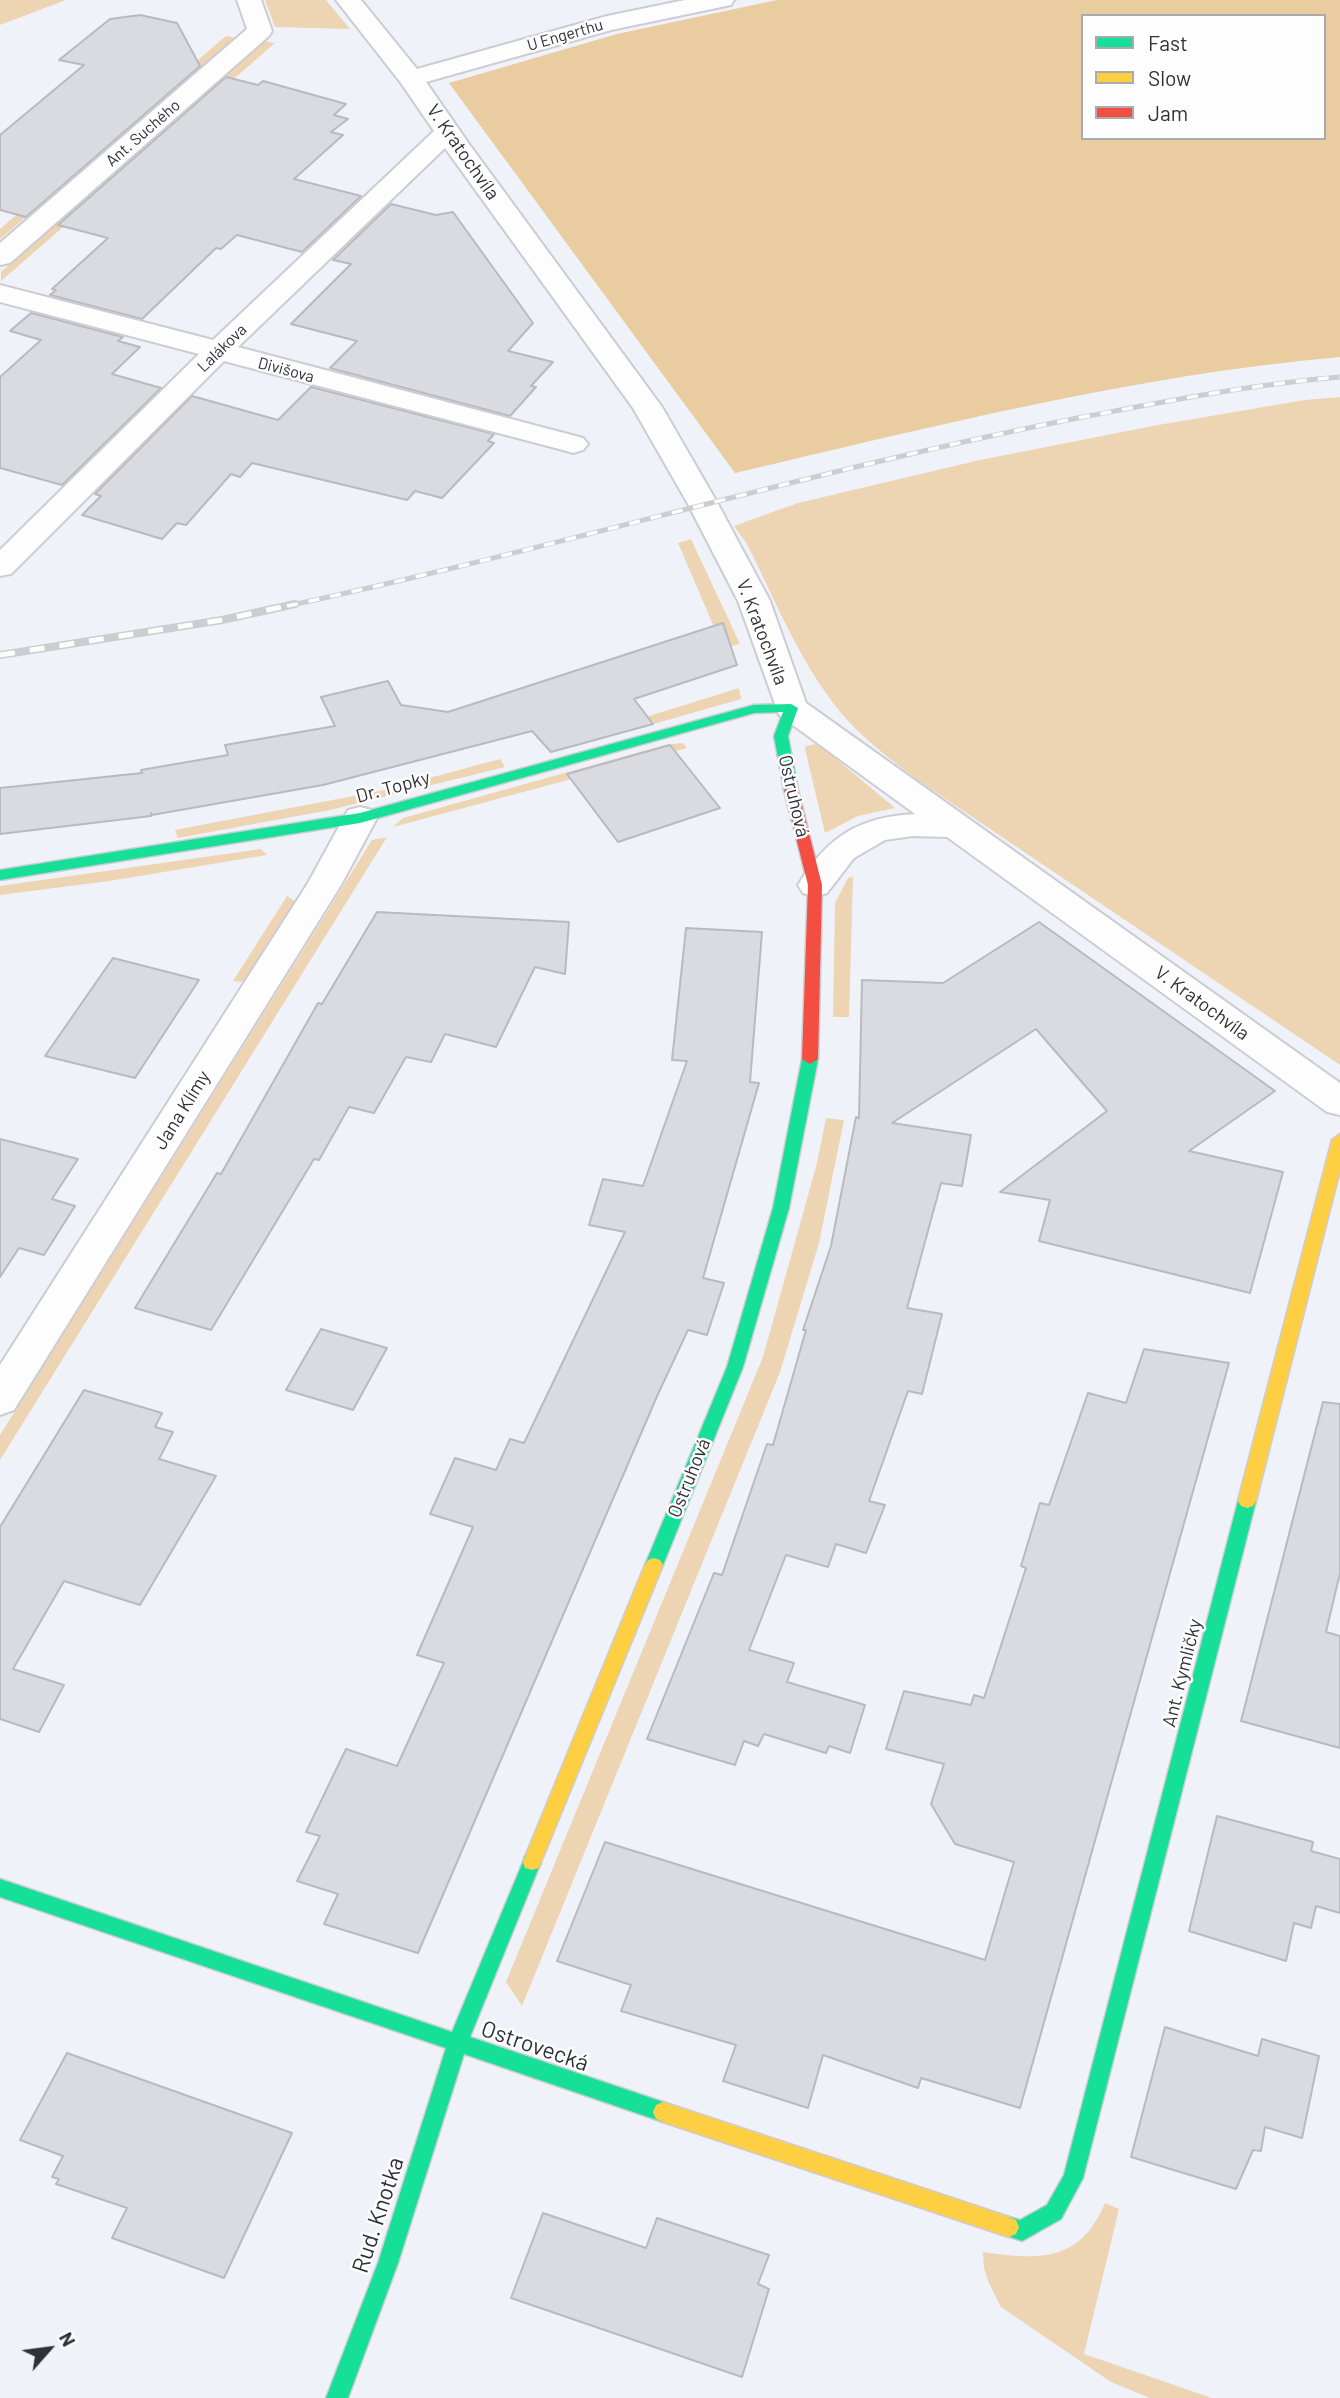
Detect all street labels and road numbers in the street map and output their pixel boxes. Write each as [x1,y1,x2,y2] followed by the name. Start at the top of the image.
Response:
[525,15,605,55] street label: U Engerthu
[102,95,184,171] street label: Ant. Suchého
[422,100,504,204] street label: V. Kratochvíla
[193,320,251,376] street label: Lalákova
[256,353,316,387] street label: Divišova
[731,576,793,688] street label: V. Kratochvíla
[773,753,815,839] street label: Ostruhová
[354,766,432,808] street label: Dr. Topky
[1150,961,1254,1045] street label: V. Kratochvíla
[149,1066,215,1154] street label: Jana Klímy
[663,1435,715,1521] street label: Ostruhová
[1158,1616,1206,1730] street label: Ant. Kymličky
[478,2015,592,2077] street label: Ostrovecká
[346,2154,410,2276] street label: Rud. Knotka

